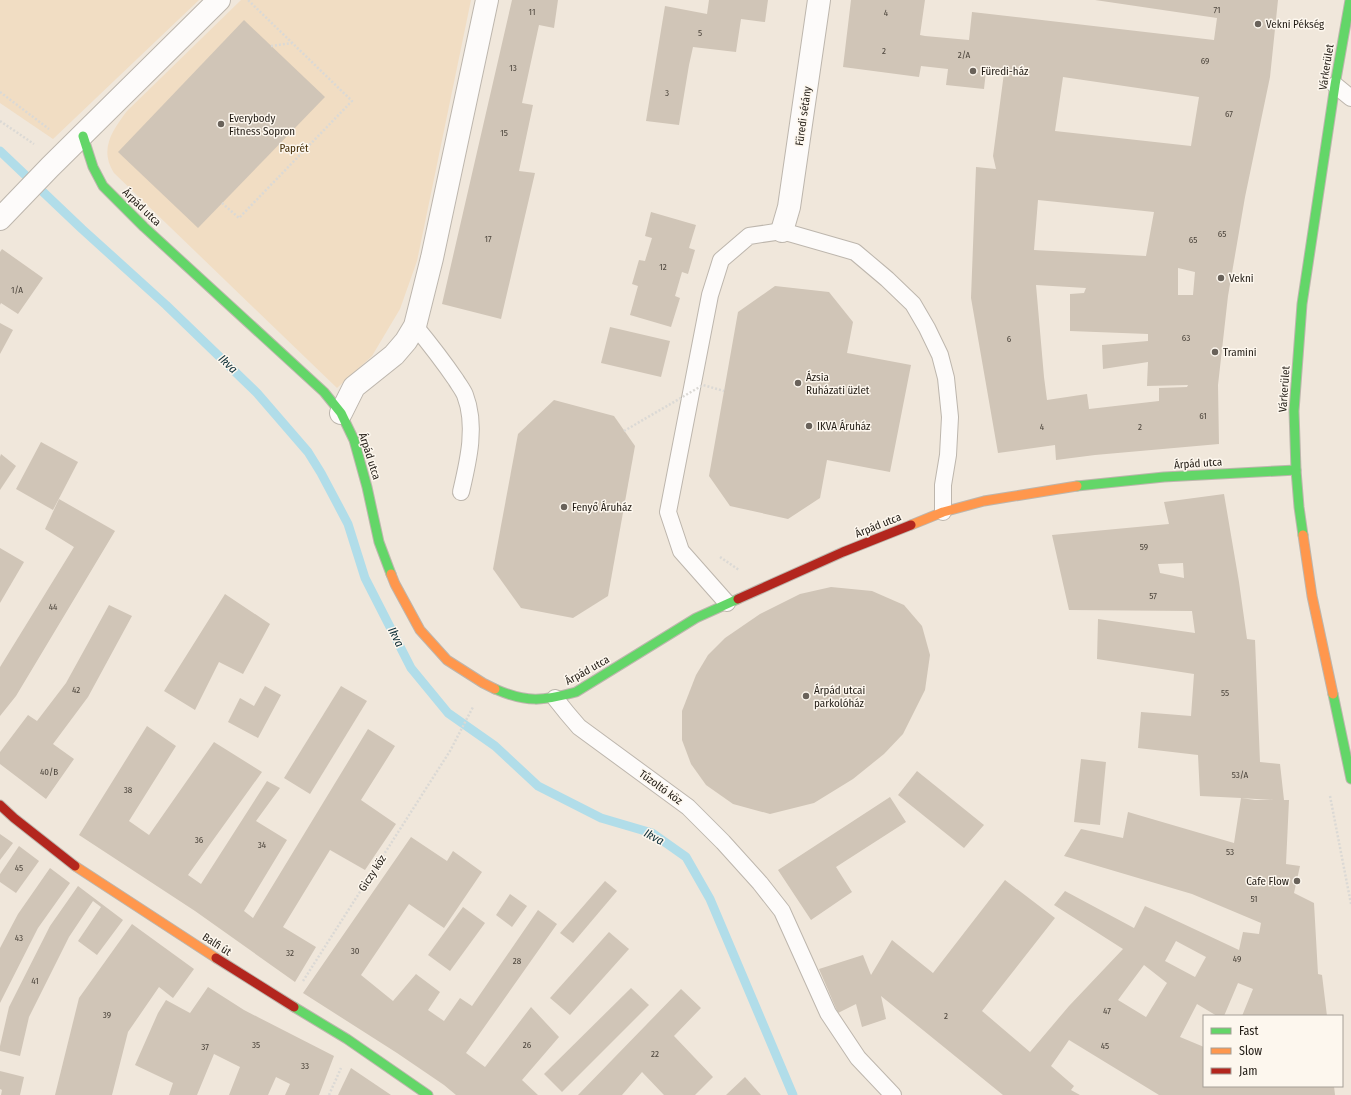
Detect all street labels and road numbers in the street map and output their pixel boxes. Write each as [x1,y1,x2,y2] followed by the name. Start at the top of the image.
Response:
[1316,43,1337,91] street label: Várkerület
[793,85,814,147] street label: Füredi sétány
[120,185,164,229] street label: Árpád utca
[1276,365,1293,413] street label: Várkerület
[356,431,384,481] street label: Árpád utca
[1173,454,1223,472] street label: Árpád utca
[853,509,903,541] street label: Árpád utca
[562,652,612,688] street label: Árpád utca
[637,767,685,808] street label: Tűzoltó köz
[356,852,389,894] street label: Giczy köz
[200,930,234,959] street label: Balfi út

